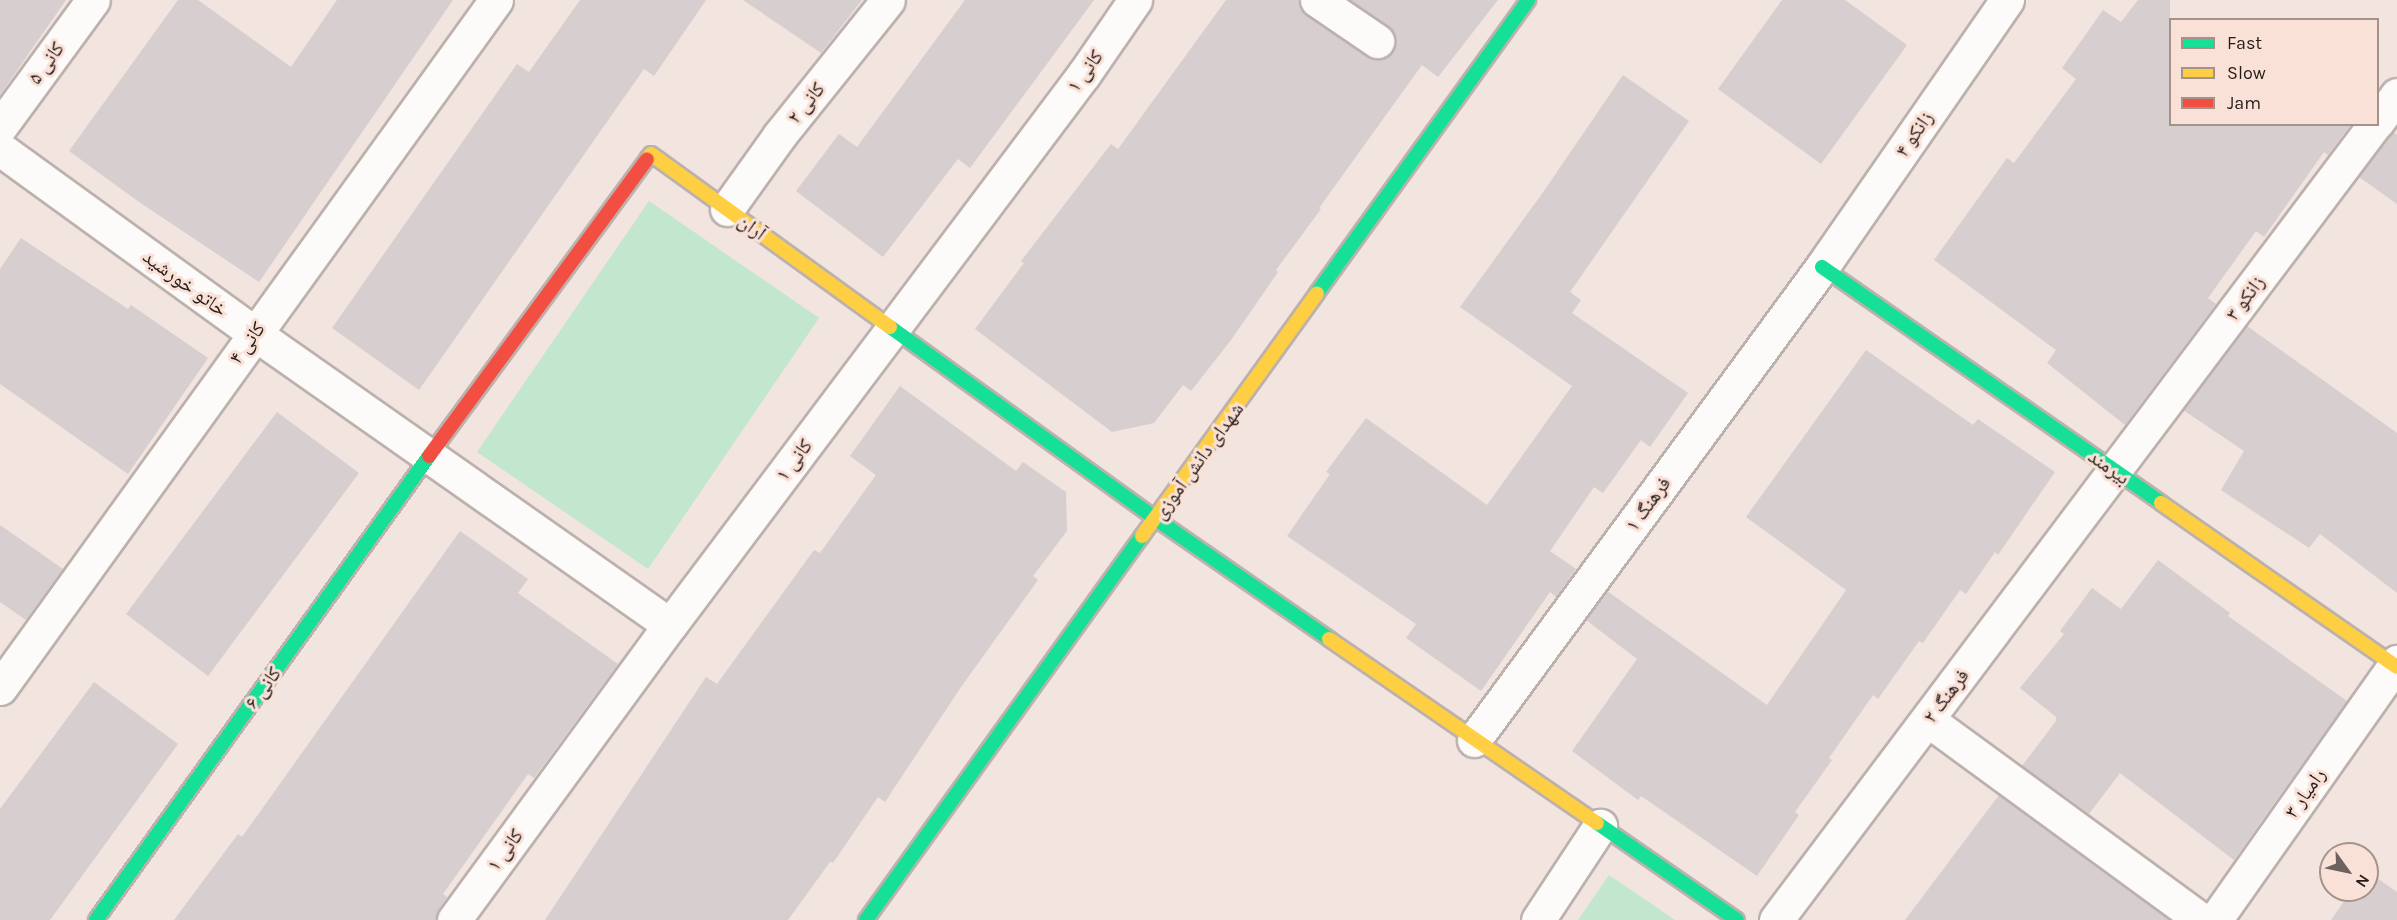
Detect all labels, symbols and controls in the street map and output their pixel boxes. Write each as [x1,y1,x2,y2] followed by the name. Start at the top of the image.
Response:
[2169,18,2379,126] legend
[2227,32,2262,54] text: Fast
[23,37,69,89] street label: کانی ۵
[1062,45,1108,97] street label: کانی ۱
[2227,62,2266,84] text: Slow
[782,77,830,129] street label: کانی ۲
[2227,92,2261,114] text: Jam
[1890,107,1938,161] street label: زانکو ۴
[733,209,771,245] street label: آران
[138,244,232,322] street label: خاتو خورشید
[2220,271,2270,325] street label: زانکو ۳
[224,317,270,369] street label: کانی ۴
[1147,398,1249,524] street label: شهدای دانش آموزی
[770,434,818,486] street label: کانی ۱
[2084,444,2134,490] street label: بیرمند
[1620,472,1676,536] street label: فرهنگ ۱
[240,662,286,714] street label: کانی ۶
[1918,664,1974,728] street label: فرهنگ ۲
[2279,763,2331,823] street label: رامیار ۳
[482,824,528,876] street label: کانی ۱
[2319,842,2379,902] north arrow
[2352,871,2374,891] text: N

